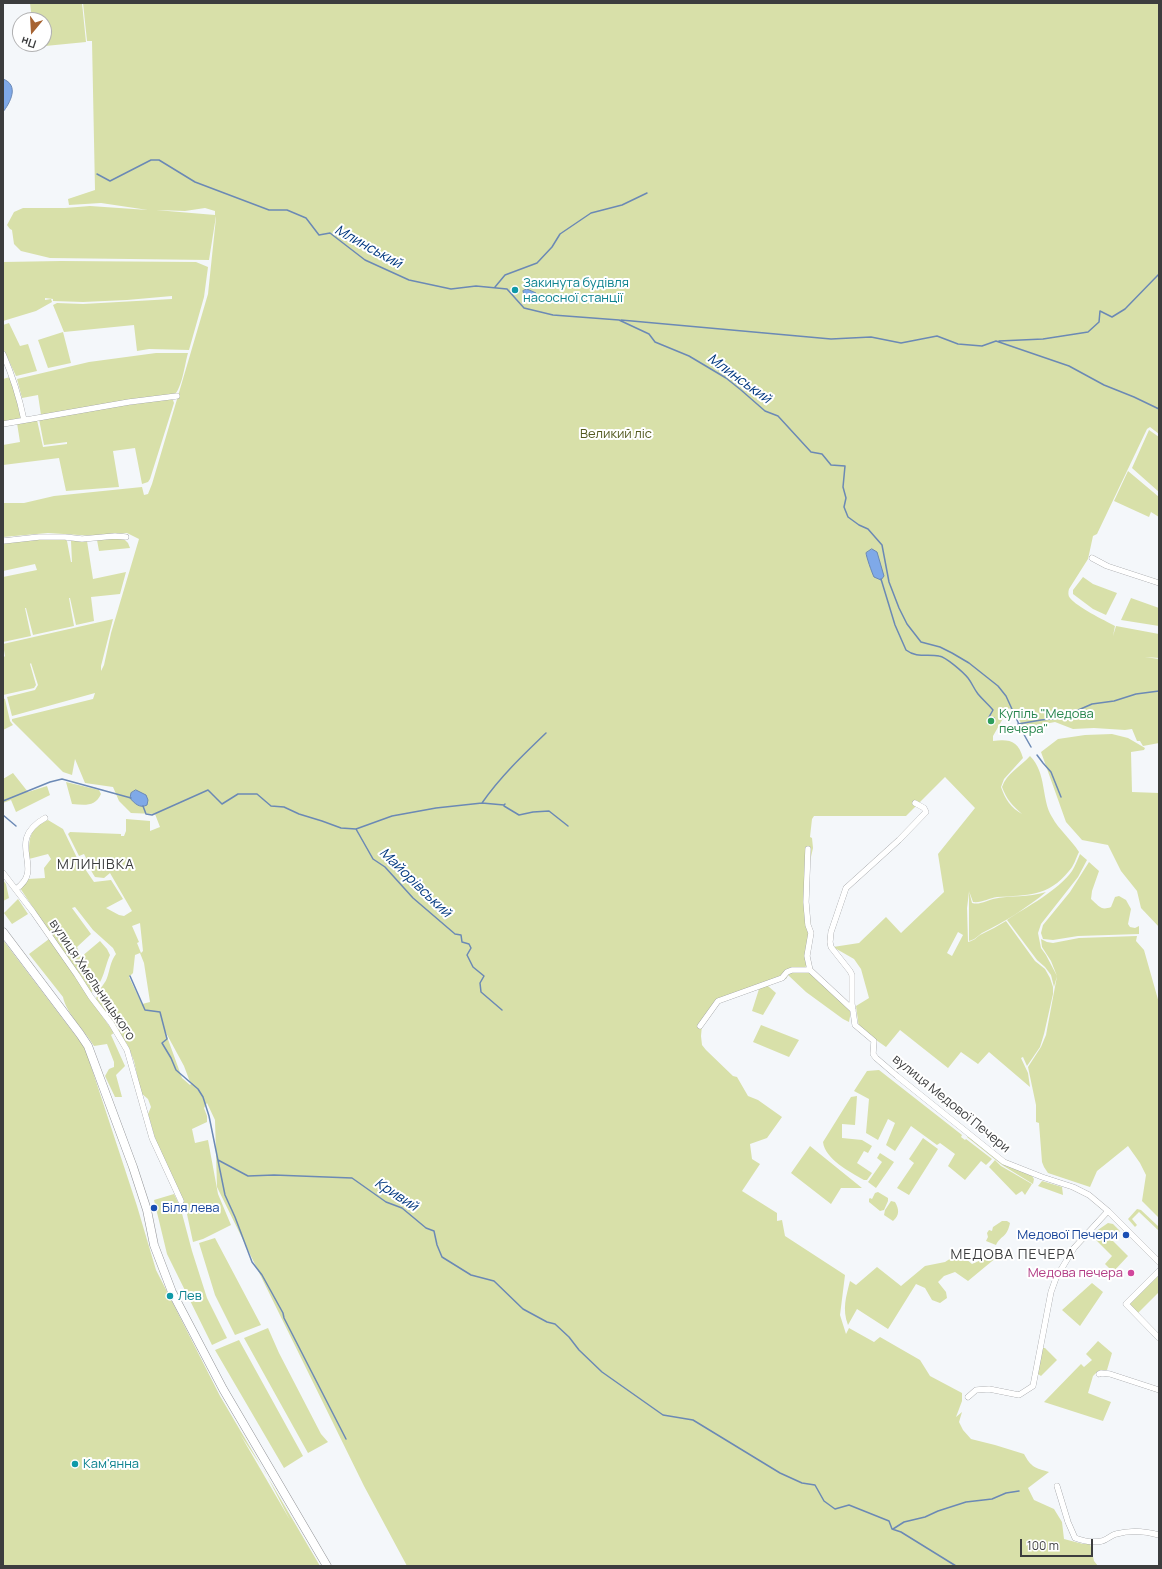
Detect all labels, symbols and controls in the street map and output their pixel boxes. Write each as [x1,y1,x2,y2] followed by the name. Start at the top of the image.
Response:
[12,12,52,52] north arrow
[19,34,38,52] text: Пн
[331,222,405,272] water label: Млинський
[523,275,629,306] place label: Закинута будівля насосної станції
[510,285,520,295] marker: Закинута будівля насосної станції
[704,350,774,408] water label: Млинський
[580,426,652,442] park label: Великий ліс
[999,706,1094,737] place label: Купіль "Медова печера"
[986,716,996,726] marker: Купіль "Медова печера"
[376,845,454,921] water label: Майорівський
[57,857,135,873] district label: МЛИНІВКА
[46,917,138,1043] street label: вулиця Хмельницького
[889,1052,1013,1156] street label: вулиця Медової Печери
[371,1175,421,1215] water label: Кривий
[162,1200,219,1216] place label: Бiля лева
[149,1203,159,1213] marker: Бiля лева
[1017,1227,1118,1243] place label: Медової Печери
[1121,1230,1131,1240] marker: Медової Печери
[950,1247,1076,1263] district label: МЕДОВА ПЕЧЕРА
[1028,1265,1123,1281] place label: Медова печера
[1126,1268,1136,1278] marker: Медова печера
[178,1288,202,1304] place label: Лев
[165,1291,175,1301] marker: Лев
[83,1456,139,1472] place label: Кам'янна
[70,1459,80,1469] marker: Кам'янна
[1022,1531,1095,1557] scale bar
[1027,1537,1059,1554] text: 100 m

